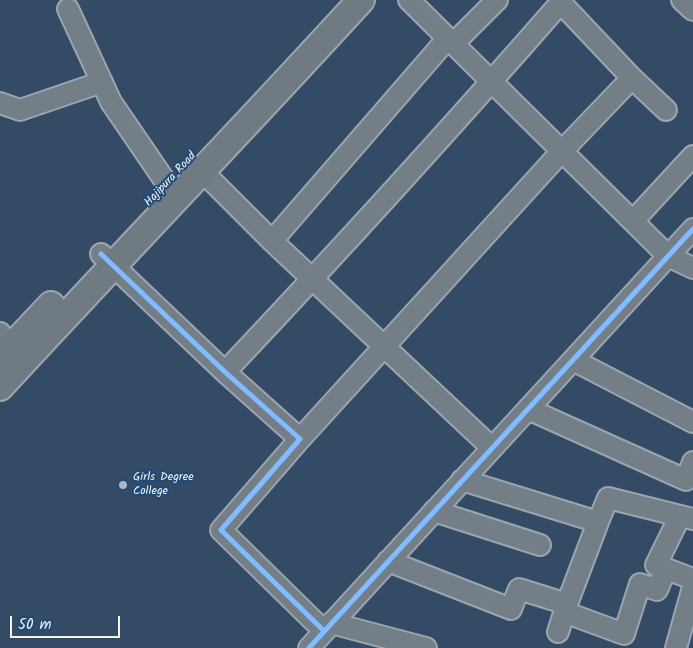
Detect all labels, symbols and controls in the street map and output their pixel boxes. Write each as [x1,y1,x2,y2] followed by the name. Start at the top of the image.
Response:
[142,150,200,210] street label: Hajipura Road
[133,471,194,499] place label: Girls Degree College
[117,479,129,491] marker: Girls Degree College
[12,606,122,638] scale bar
[18,613,52,637] text: 50 m

